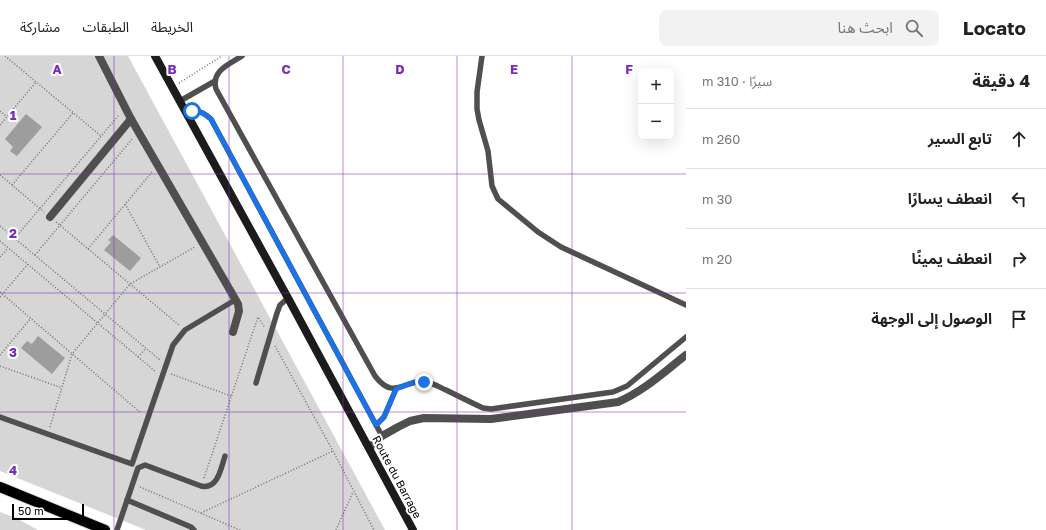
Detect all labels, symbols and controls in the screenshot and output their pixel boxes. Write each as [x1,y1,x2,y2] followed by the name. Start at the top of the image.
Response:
[659,10,939,46] search box
[963,16,1026,39] text: Locato
[903,17,925,39] icon: search
[20,18,60,35] text: مشاركة
[82,18,129,35] text: الطبقات
[151,18,193,35] text: الخريطة
[837,18,893,36] text: ابحث هنا
[52,61,62,77] text: A
[167,61,177,77] text: B
[281,61,291,77] text: C
[395,61,405,77] text: D
[510,61,518,77] text: E
[625,61,633,77] text: F
[638,68,674,140] map controls
[638,68,674,104] button: +
[972,70,1030,91] text: 4 دقيقة
[702,73,772,89] text: سيرًا · 310 m
[183,102,201,120] route start
[638,104,674,140] button: −
[10,107,17,123] text: 1
[1008,128,1030,150] icon: ahead
[928,129,992,147] text: تابع السير
[702,131,740,147] text: 260 m
[1008,188,1030,210] icon: left
[908,189,992,207] text: انعطف يسارًا
[702,191,732,207] text: 30 m
[9,225,17,241] text: 2
[1008,248,1030,270] icon: right
[912,249,992,267] text: انعطف يمينًا
[702,251,732,267] text: 20 m
[1008,308,1030,330] icon: arrive
[871,309,992,327] text: الوصول إلى الوجهة
[9,344,17,360] text: 3
[415,373,433,391] route end
[370,433,425,520] street label: Route du Barrage
[9,462,17,478] text: 4
[12,502,84,521] scale bar
[18,504,44,517] text: 50 m

